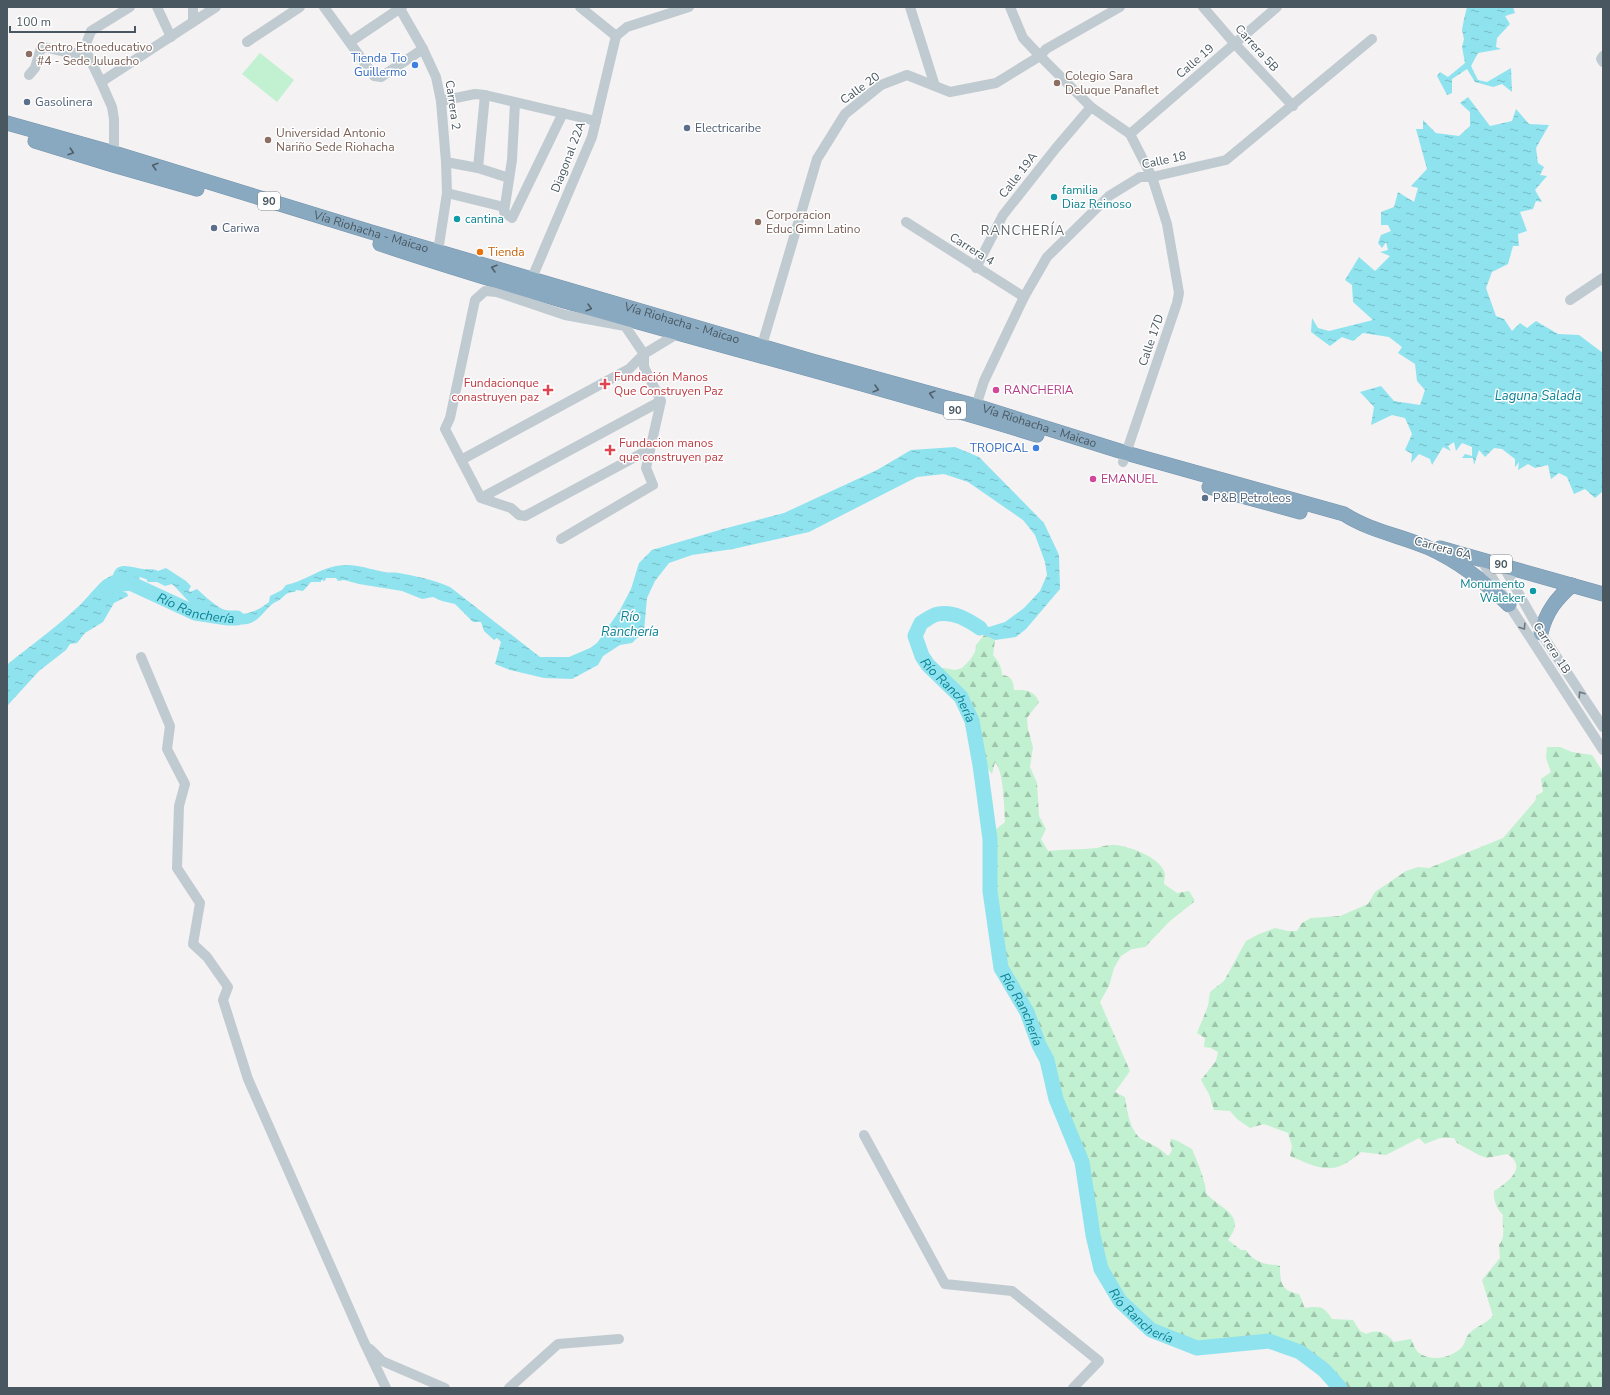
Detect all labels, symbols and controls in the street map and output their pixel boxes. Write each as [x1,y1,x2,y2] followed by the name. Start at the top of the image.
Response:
[10,8,135,34] scale bar
[16,14,51,30] text: 100 m
[1232,21,1282,75] street label: Carrera 5B
[37,39,153,69] place label: Centro Etnoeducativo #4 - Sede Juluacho
[1173,40,1217,82] street label: Calle 19
[24,49,34,59] marker: Centro Etnoeducativo #4 - Sede Juluacho
[351,50,407,80] place label: Tienda Tio Guillermo
[410,60,420,70] marker: Tienda Tio Guillermo
[837,68,883,108] street label: Calle 20
[1065,68,1159,98] place label: Colegio Sara Deluque Panaflet
[1052,78,1062,88] marker: Colegio Sara Deluque Panaflet
[442,79,464,131] street label: Carrera 2
[35,94,93,110] place label: Gasolinera
[22,97,32,107] marker: Gasolinera
[547,119,589,195] street label: Diagonal 22A
[695,120,761,136] place label: Electricaribe
[682,123,692,133] marker: Electricaribe
[276,125,395,155] place label: Universidad Antonio Nariño Sede Riohacha
[263,135,273,145] marker: Universidad Antonio Nariño Sede Riohacha
[67,147,74,156] one-way arrow
[1140,147,1188,173] street label: Calle 18
[995,149,1041,201] street label: Calle 19A
[152,162,159,171] one-way arrow
[1062,182,1132,212] place label: familia Diaz Reinoso
[258,192,280,210] road number: 90
[1049,192,1059,202] marker: familia Diaz Reinoso
[311,207,431,257] street label: Vía Riohacha - Maicao
[766,207,861,237] place label: Corporacion Educ Gimn Latino
[465,211,504,227] place label: cantina
[452,214,462,224] marker: cantina
[753,217,763,227] marker: Corporacion Educ Gimn Latino
[222,220,260,236] place label: Cariwa
[981,221,1065,240] district label: RANCHERÍA
[209,223,219,233] marker: Cariwa
[947,229,997,269] street label: Carrera 4
[488,244,525,260] place label: Tienda
[475,247,485,257] marker: Tienda
[491,264,498,273] one-way arrow
[622,298,742,347] street label: Vía Riohacha - Maicao
[586,303,593,312] one-way arrow
[1135,312,1167,368] street label: Calle 17D
[614,369,724,399] place label: Fundación Manos Que Construyen Paz
[451,375,539,405] place label: Fundacionque conastruyen paz
[599,378,611,390] marker: Fundación Manos Que Construyen Paz
[1004,382,1074,398] place label: RANCHERIA
[542,384,554,396] marker: Fundacionque conastruyen paz
[872,384,879,393] one-way arrow
[991,385,1001,395] marker: RANCHERIA
[1495,387,1581,405] water label: Laguna Salada
[929,390,935,398] one-way arrow
[979,400,1099,451] street label: Vía Riohacha - Maicao
[944,401,966,419] road number: 90
[619,435,724,465] place label: Fundacion manos que construyen paz
[970,440,1028,456] place label: TROPICAL
[1031,443,1041,453] marker: TROPICAL
[604,444,616,456] marker: Fundacion manos que construyen paz
[1101,471,1159,487] place label: EMANUEL
[1088,474,1098,484] marker: EMANUEL
[1213,490,1291,506] place label: P&B Petroleos
[1200,493,1210,503] marker: P&B Petroleos
[1413,533,1474,563] street label: Carrera 6A
[1490,555,1512,573] road number: 90
[1460,576,1526,606] place label: Monumento Waleker
[1528,586,1538,596] marker: Monumento Waleker
[154,589,234,628] water label: Río Ranchería
[601,608,659,641] water label: Río Ranchería
[1529,619,1575,677] street label: Carrera 1B
[1518,623,1526,630] one-way arrow
[916,655,980,726] water label: Río Ranchería
[1579,691,1586,698] one-way arrow
[996,969,1047,1049] water label: Río Ranchería
[1104,1285,1176,1348] water label: Río Ranchería

